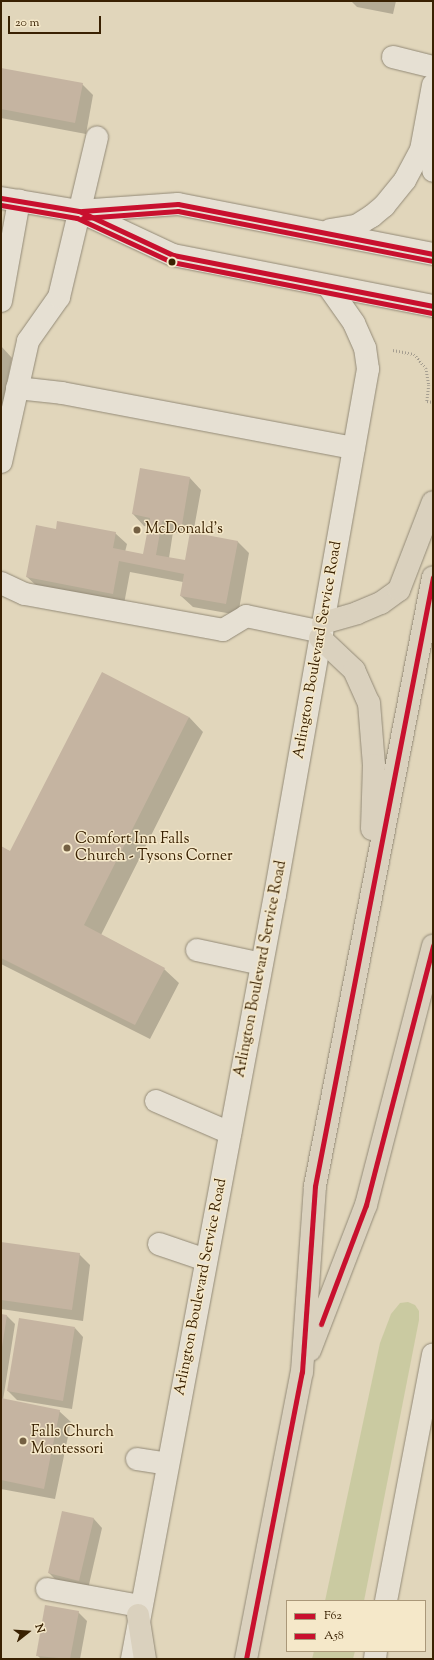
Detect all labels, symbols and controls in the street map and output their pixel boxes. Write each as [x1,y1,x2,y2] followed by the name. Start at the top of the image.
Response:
[10,8,103,34] scale bar
[15,14,39,32] text: 20 m
[167,257,177,267] unlabelled marker
[145,521,223,539] place label: McDonald's
[132,525,142,535] marker: McDonald's
[290,540,346,760] street label: Arlington Boulevard Service Road
[75,830,233,865] place label: Comfort Inn Falls Church - Tysons Corner
[62,843,72,853] marker: Comfort Inn Falls Church - Tysons Corner
[231,859,291,1079] street label: Arlington Boulevard Service Road
[171,1177,231,1397] street label: Arlington Boulevard Service Road
[31,1423,114,1458] place label: Falls Church Montessori
[18,1436,28,1446] marker: Falls Church Montessori
[286,1600,426,1652] legend
[324,1607,342,1625] text: F62
[8,1612,48,1652] north arrow
[31,1622,48,1635] text: N
[324,1627,344,1645] text: A58

